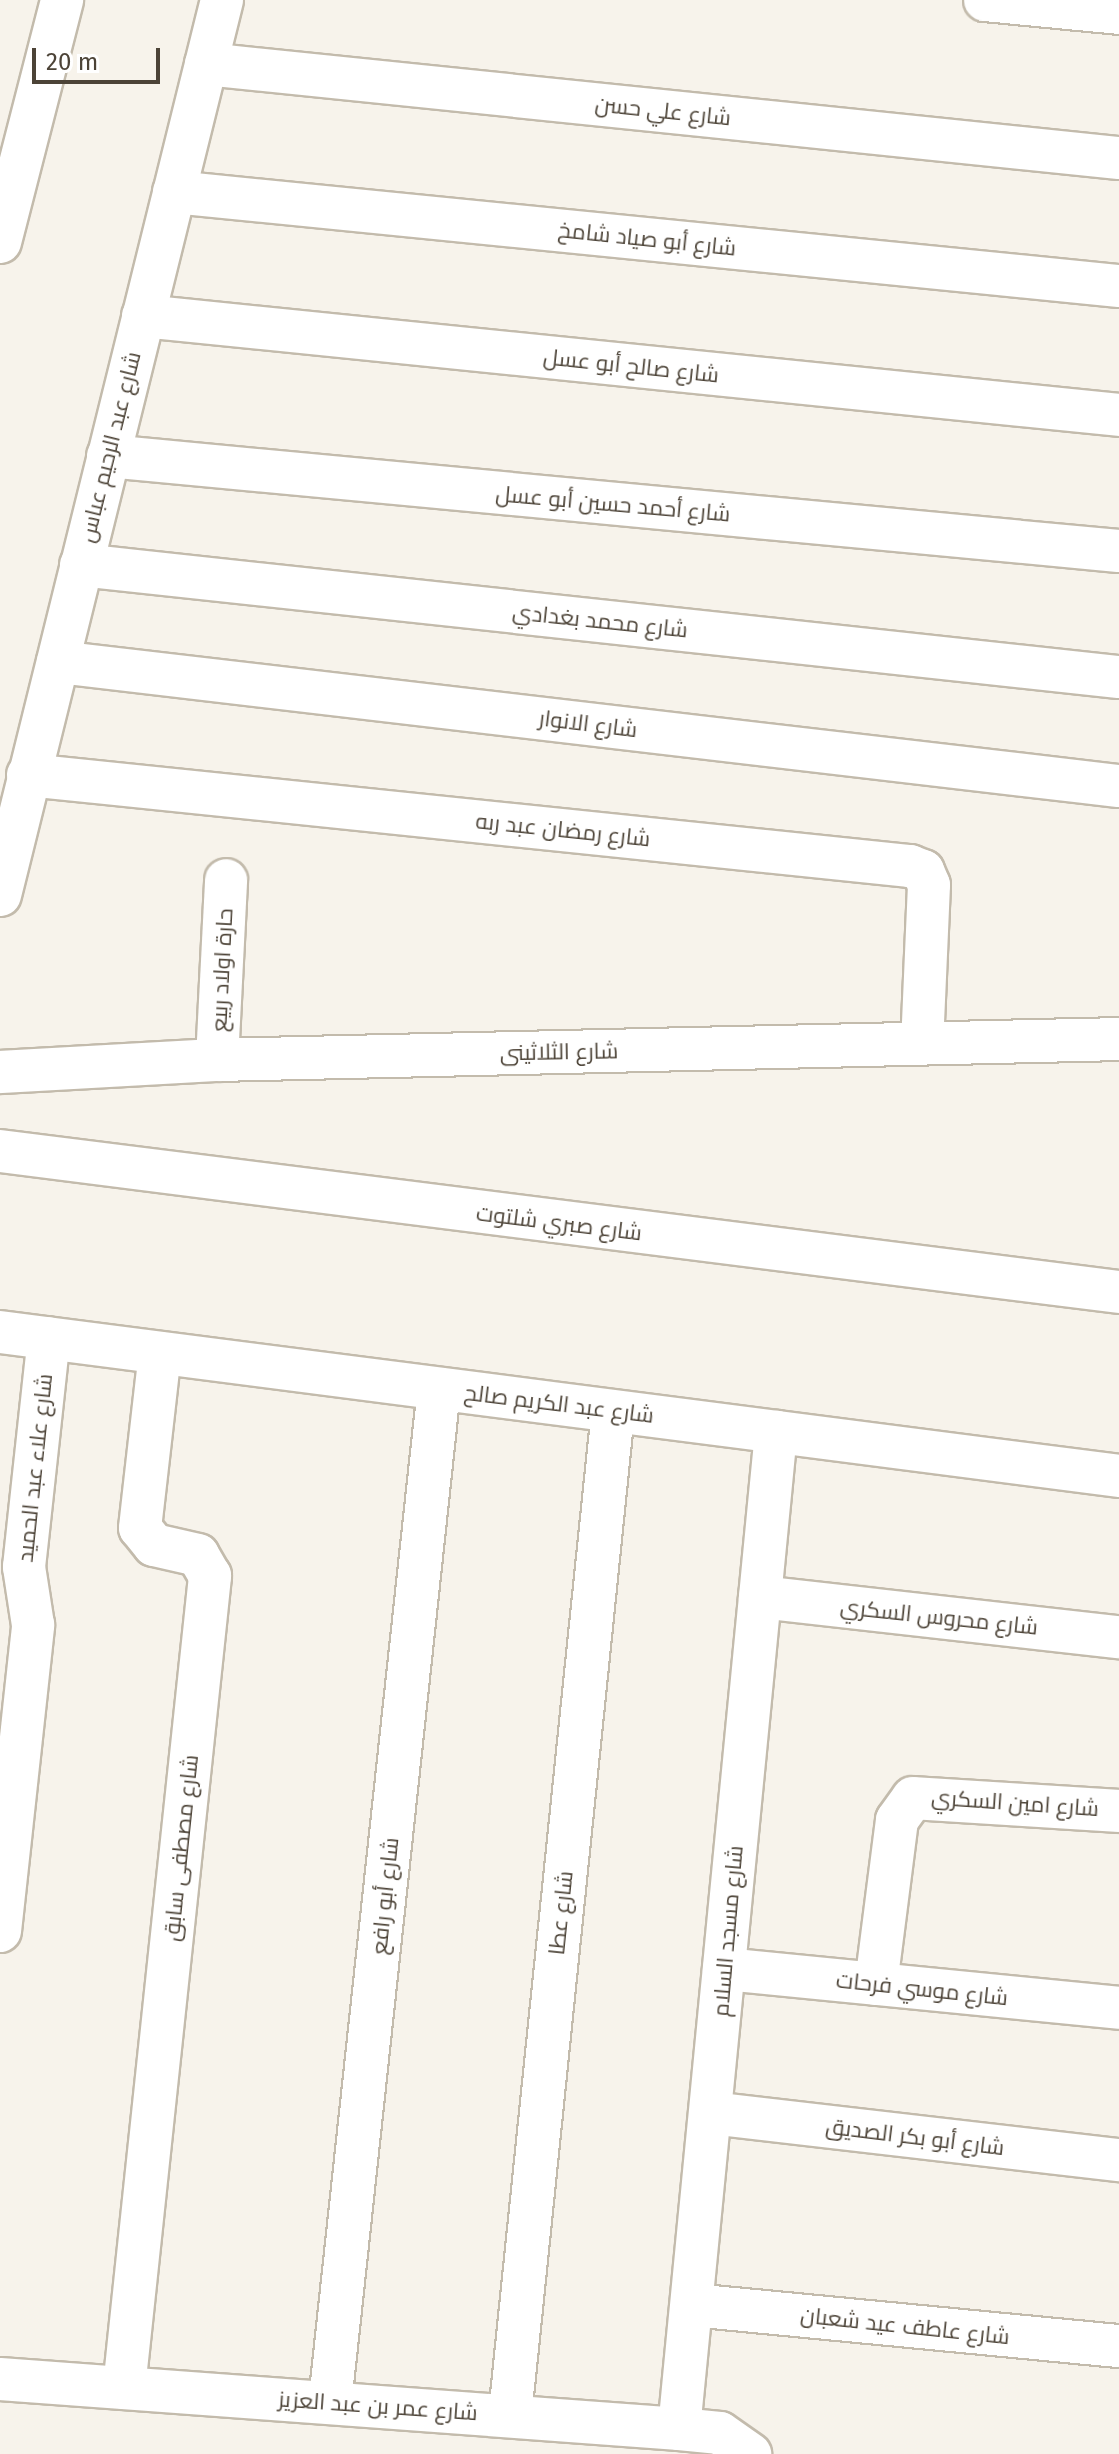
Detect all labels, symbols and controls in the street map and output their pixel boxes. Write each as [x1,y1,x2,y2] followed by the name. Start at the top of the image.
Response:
[36,32,164,82] scale bar
[46,48,98,76] text: 20 m
[594,91,732,131] street label: شارع علي حسن
[557,217,737,261] street label: شارع أبو صياد شامخ
[542,344,720,388] street label: شارع صالح أبو عسل
[74,349,146,545] street label: شارع عبد الرحيم عباس
[495,481,731,527] street label: شارع أحمد حسين أبو عسل
[511,599,689,643] street label: شارع محمد بغدادي
[537,705,639,743] street label: شارع الانوار
[474,808,652,852] street label: شارع رمضان عبد ربه
[206,908,238,1032] street label: حارة اولاد ربيع
[500,1038,618,1066] street label: شارع الثلاثينى
[475,1200,643,1246] street label: شارع صبري شلتوت
[12,1372,58,1564] street label: شارع علاء عبد الحميد
[463,1379,655,1429] street label: شارع عبد الكريم صالح
[839,1593,1039,1641] street label: شارع محروس السكري
[158,1753,204,1943] street label: شارع مصطفى سابق
[930,1784,1100,1822] street label: شارع امين السكري
[366,1836,404,1956] street label: شارع أبو رافع
[707,1844,749,2018] street label: شارع مسجد السلام
[543,1870,579,1956] street label: شارع عطا
[835,1967,1009,2011] street label: شارع موسي فرحات
[824,2113,1006,2161] street label: شارع أبو بكر الصديق
[799,2302,1011,2350] street label: شارع عاطف عيد شعبان
[277,2386,479,2426] street label: شارع عمر بن عبد العزيز

